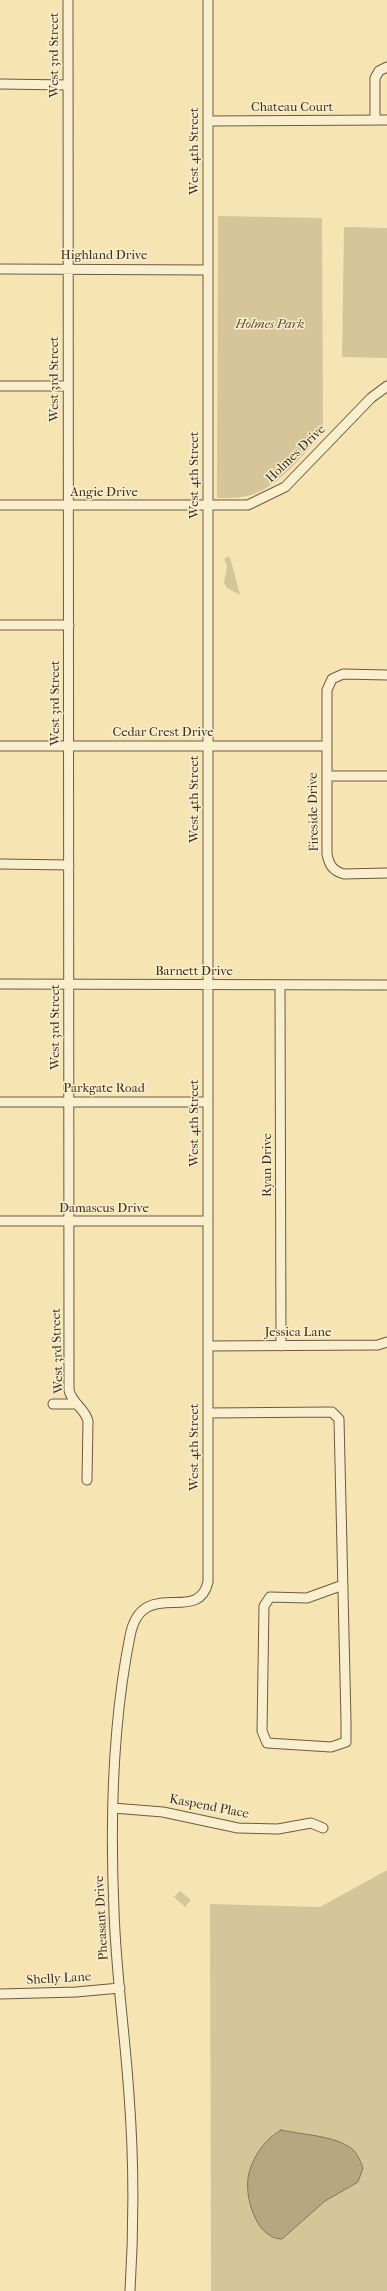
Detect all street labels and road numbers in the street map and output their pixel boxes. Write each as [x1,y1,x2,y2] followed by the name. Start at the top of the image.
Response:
[47,12,63,98] street label: West 3rd Street
[251,100,333,116] street label: Chateau Court
[187,107,203,195] street label: West 4th Street
[60,248,148,264] street label: Highland Drive
[47,336,63,422] street label: West 3rd Street
[263,422,329,486] street label: Holmes Drive
[187,431,203,519] street label: West 4th Street
[70,485,138,501] street label: Angie Drive
[48,660,64,746] street label: West 3rd Street
[112,725,214,741] street label: Cedar Crest Drive
[187,755,203,843] street label: West 4th Street
[306,772,322,852] street label: Fireside Drive
[155,964,233,980] street label: Barnett Drive
[48,984,64,1070] street label: West 3rd Street
[187,1079,203,1167] street label: West 4th Street
[63,1081,145,1097] street label: Parkgate Road
[260,1133,276,1197] street label: Ryan Drive
[59,1201,149,1217] street label: Damascus Drive
[49,1308,67,1394] street label: West 3rd Street
[265,1325,331,1341] street label: Jessica Lane
[187,1403,203,1491] street label: West 4th Street
[168,1792,250,1822] street label: Kaspend Place
[92,1875,112,1961] street label: Pheasant Drive
[26,1970,92,1988] street label: Shelly Lane

